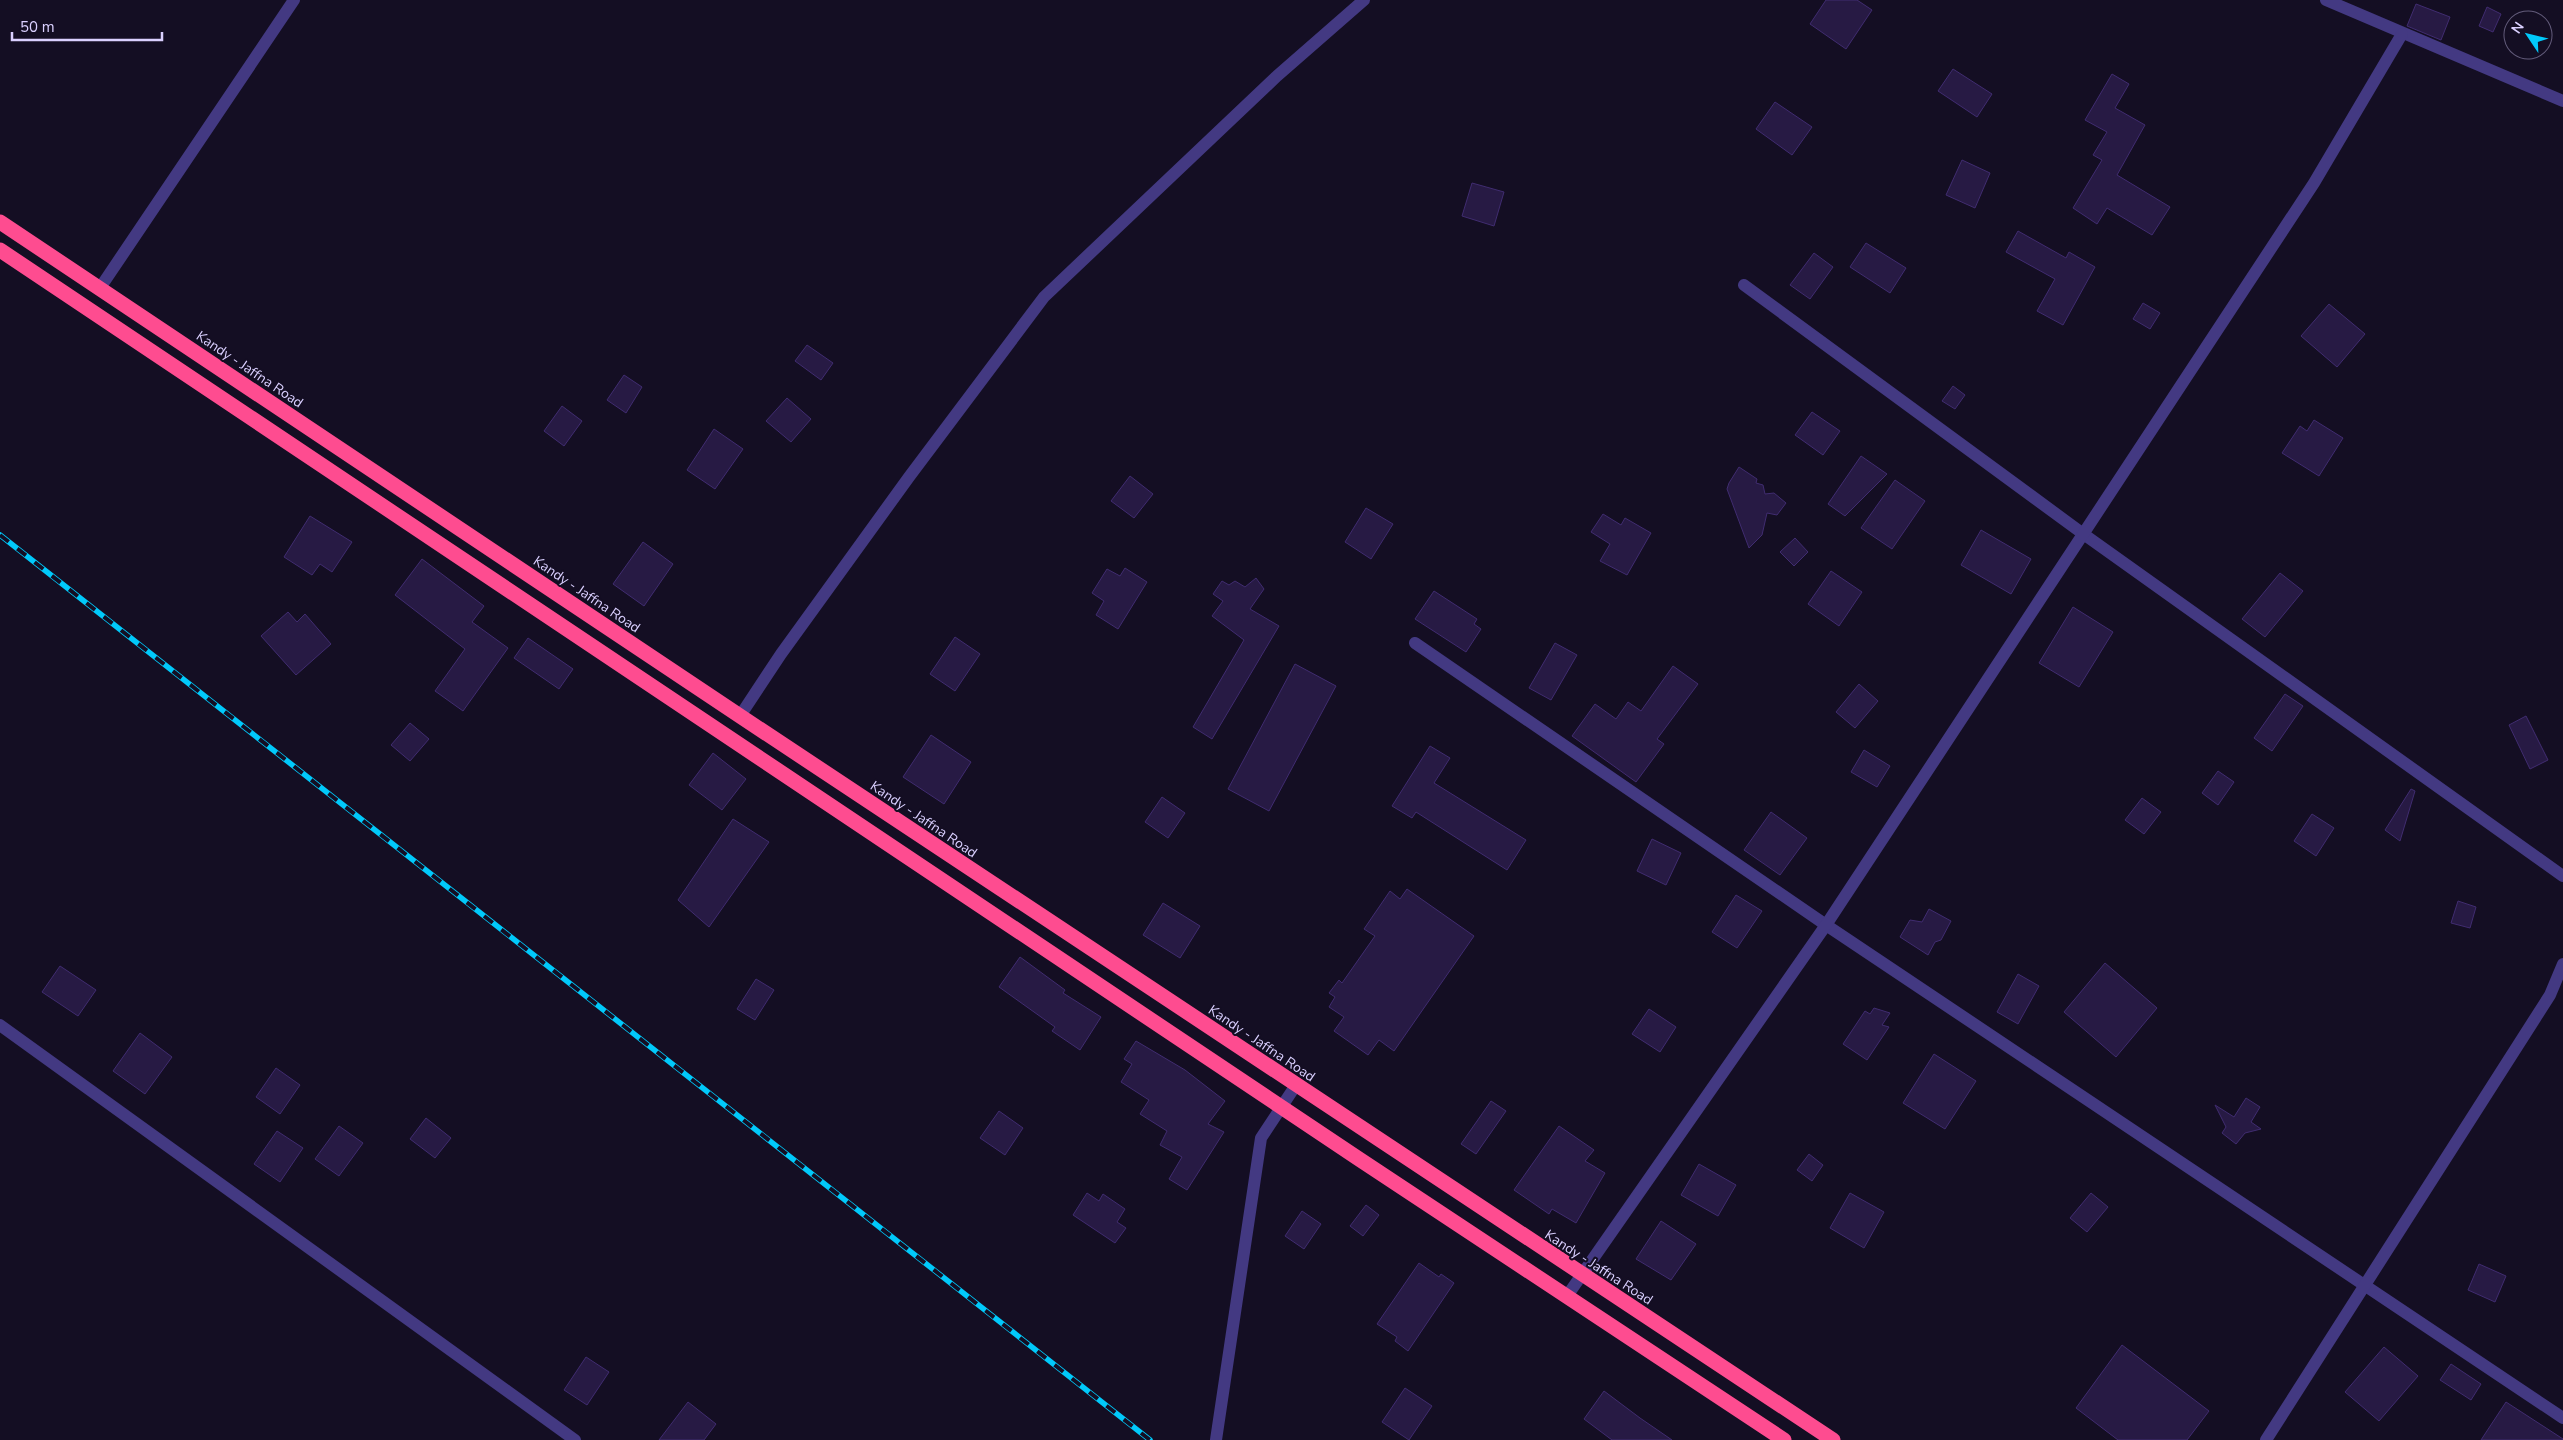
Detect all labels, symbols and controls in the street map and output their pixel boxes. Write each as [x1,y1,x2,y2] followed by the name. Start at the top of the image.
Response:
[12,10,162,42] scale bar
[2503,10,2553,60] north arrow
[20,17,55,37] text: 50 m
[2507,18,2529,38] text: N
[193,327,307,412] street label: Kandy - Jaffna Road
[530,552,644,637] street label: Kandy - Jaffna Road
[867,777,981,862] street label: Kandy - Jaffna Road
[1205,1001,1319,1086] street label: Kandy - Jaffna Road
[1541,1225,1656,1309] street label: Kandy - Jaffna Road

